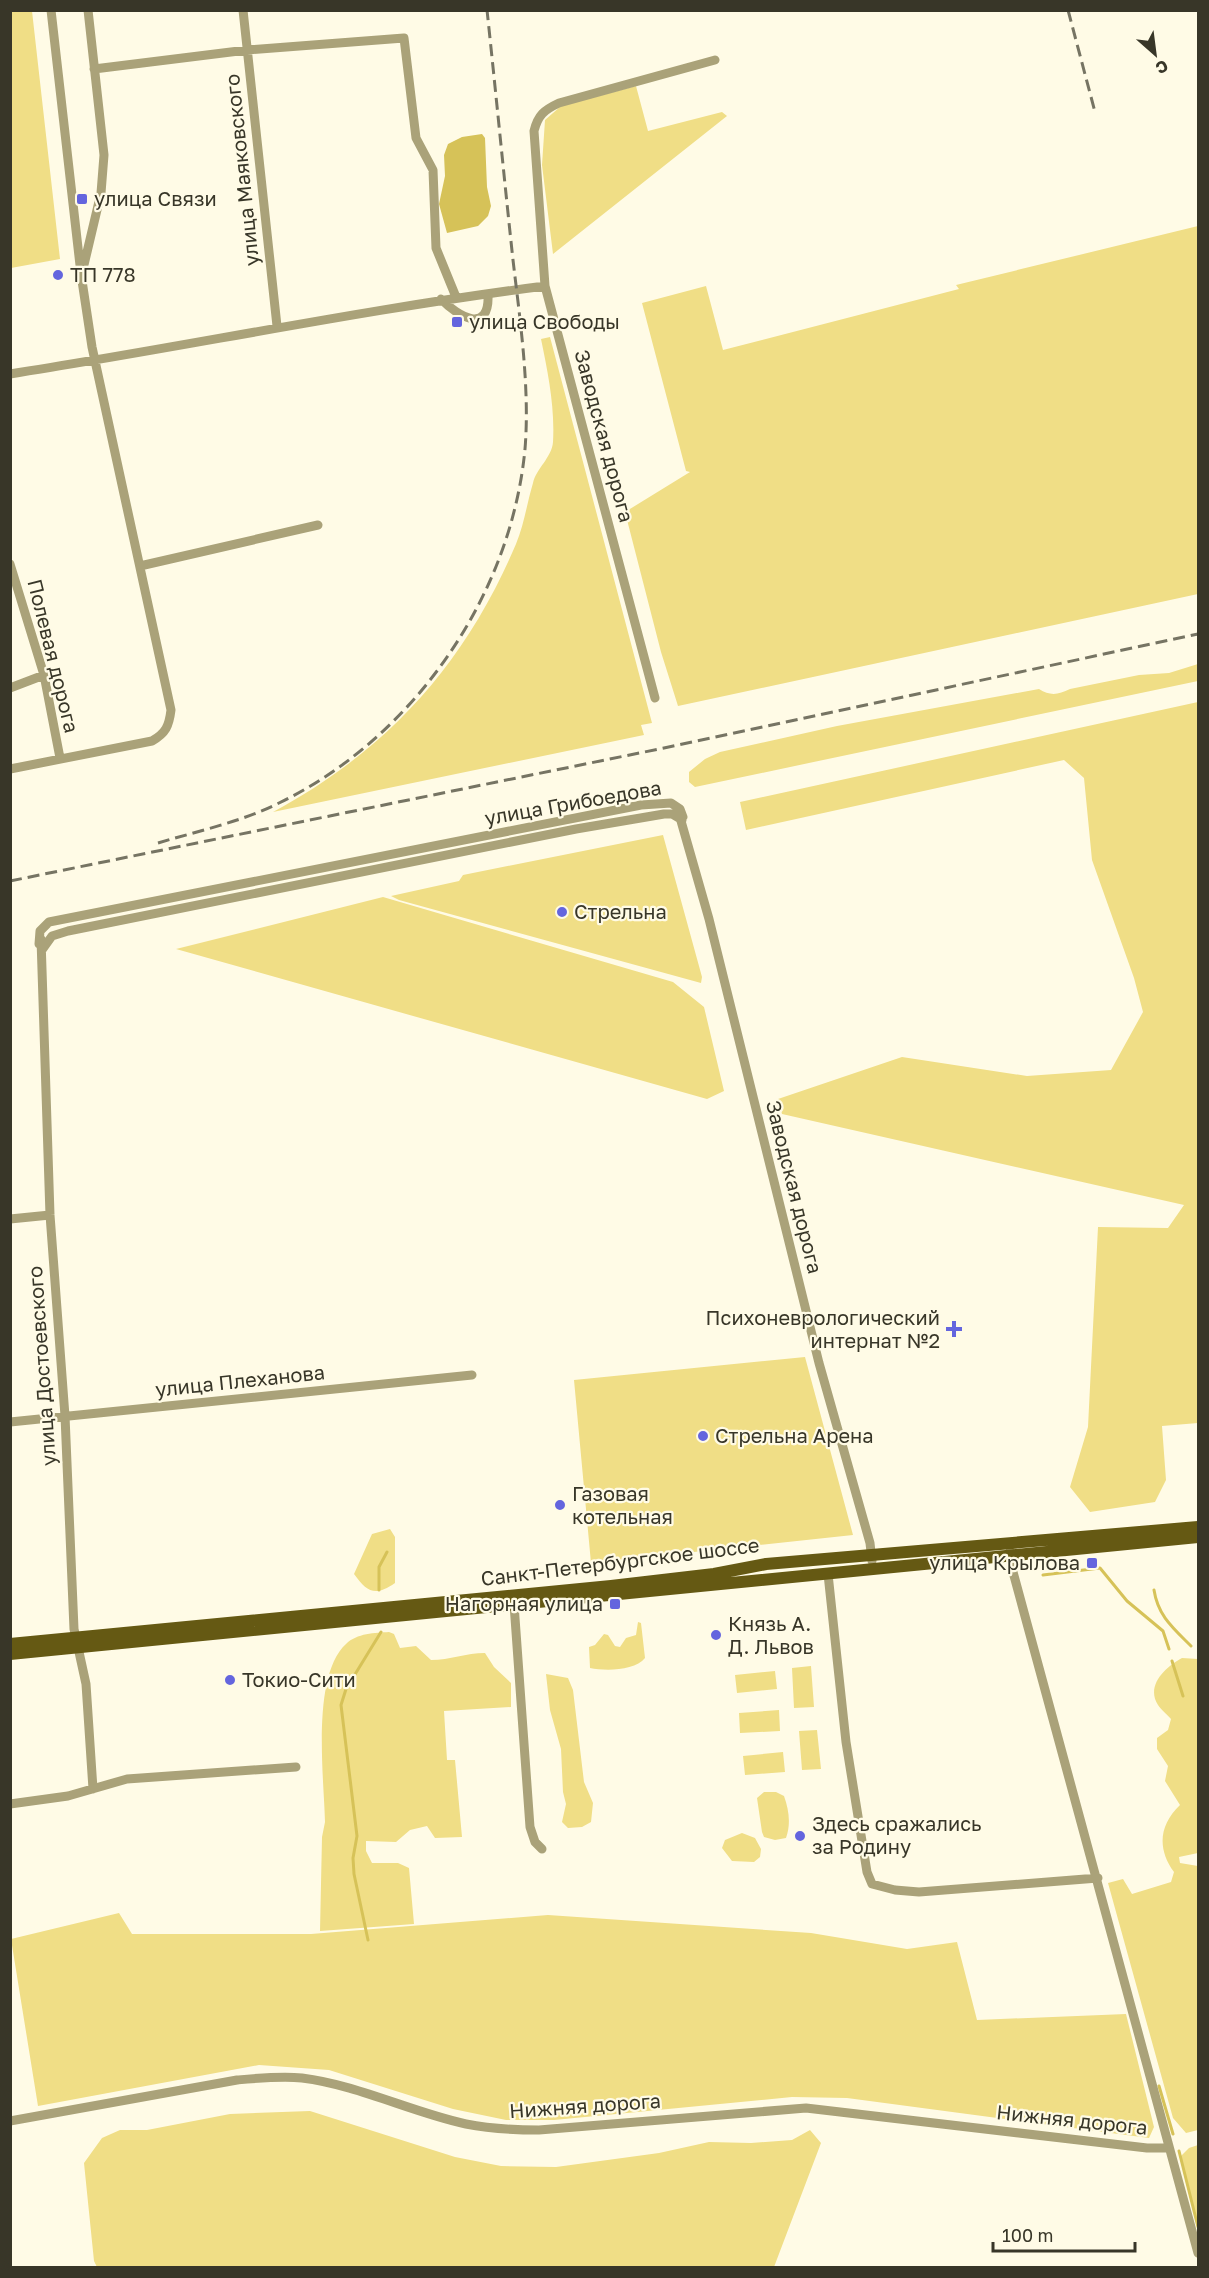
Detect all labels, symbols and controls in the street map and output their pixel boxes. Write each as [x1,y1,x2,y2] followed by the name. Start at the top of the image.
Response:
[1125,24,1185,84] north arrow
[1152,56,1172,79] text: С
[219,73,263,267] street label: улица Маяковского
[94,186,217,210] place label: улица Связи
[75,192,89,206] marker: улица Связи
[70,262,136,286] place label: ТП 778
[51,268,65,282] marker: ТП 778
[469,309,620,333] place label: улица Свободы
[450,315,464,329] marker: улица Свободы
[570,347,640,525] street label: Заводская дорога
[23,576,85,735] street label: Полевая дорога
[483,775,663,829] street label: улица Грибоедова
[574,899,667,923] place label: Стрельна
[555,905,569,919] marker: Стрельна
[762,1098,828,1276] street label: Заводская дорога
[22,1265,60,1467] street label: улица Достоевского
[706,1305,940,1352] place label: Психоневрологический интернат №2
[945,1320,963,1338] marker: Психоневрологический интернат №2
[154,1359,326,1401] street label: улица Плеханова
[715,1423,874,1447] place label: Стрельна Арена
[696,1429,710,1443] marker: Стрельна Арена
[572,1481,673,1528] place label: Газовая котельная
[553,1498,567,1512] marker: Газовая котельная
[479,1532,761,1590] street label: Санкт-Петербургское шоссе
[929,1550,1080,1574] place label: улица Крылова
[1085,1556,1099,1570] marker: улица Крылова
[445,1591,603,1615] place label: Нагорная улица
[608,1597,622,1611] marker: Нагорная улица
[728,1611,814,1658] place label: Князь А. Д. Львов
[709,1628,723,1642] marker: Князь А. Д. Львов
[242,1667,356,1691] place label: Токио-Сити
[223,1673,237,1687] marker: Токио-Сити
[812,1811,982,1858] place label: Здесь сражались за Родину
[793,1829,807,1843] marker: Здесь сражались за Родину
[508,2088,662,2122] street label: Нижняя дорога
[995,2099,1149,2139] street label: Нижняя дорога
[993,2215,1136,2253] scale bar
[1002,2224,1053,2246] text: 100 m

